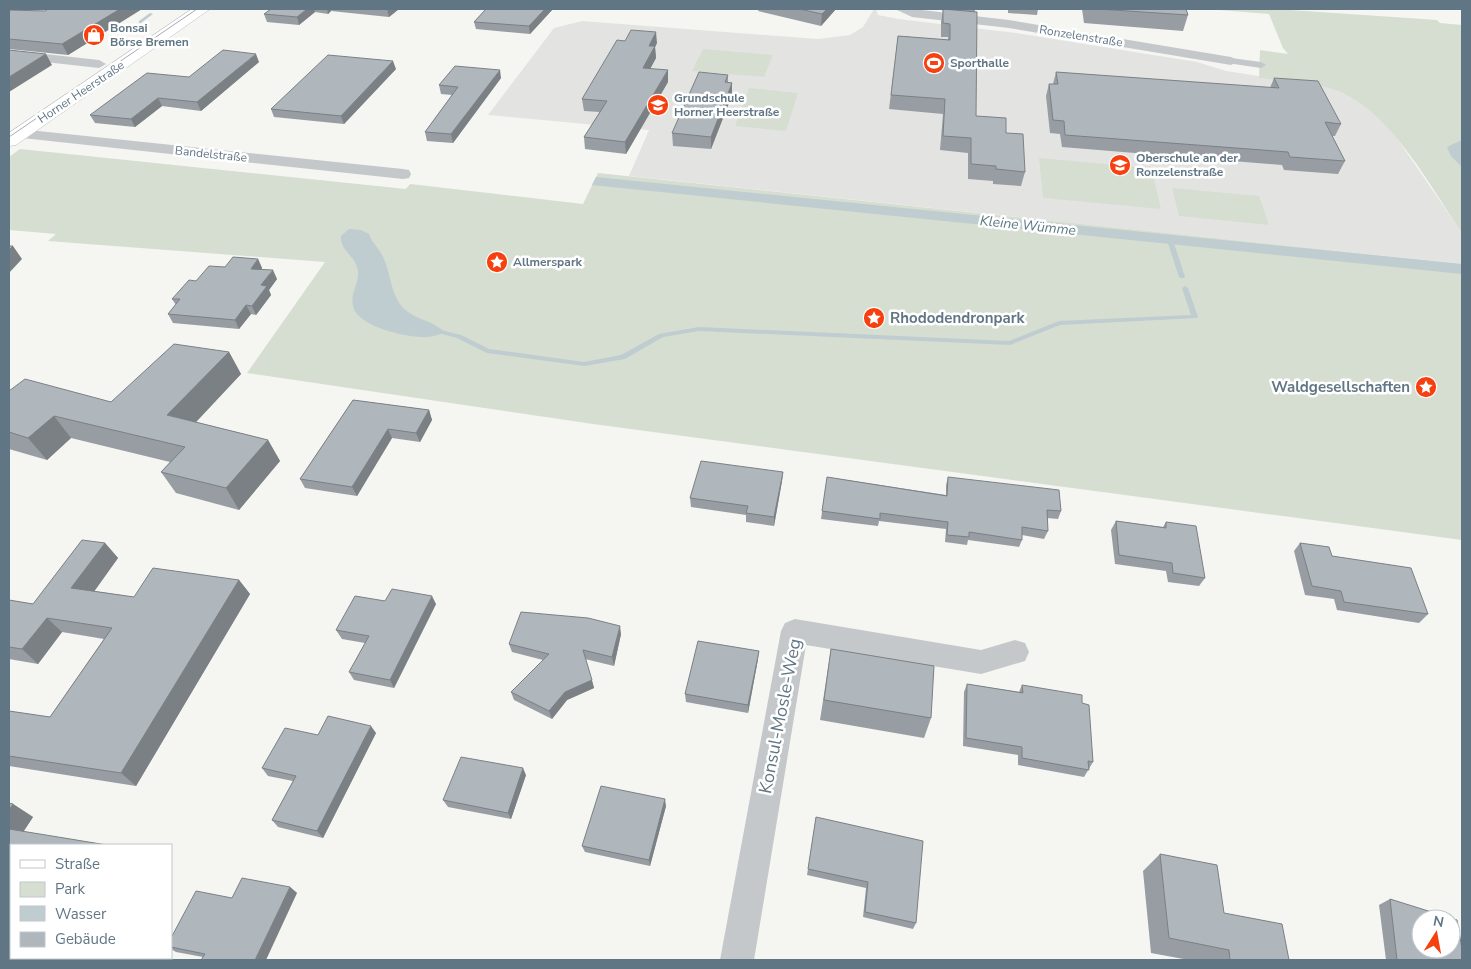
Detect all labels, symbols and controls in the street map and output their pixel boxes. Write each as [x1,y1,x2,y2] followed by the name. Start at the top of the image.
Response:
[110,20,189,50] place label: Bonsai Börse Bremen
[1038,22,1124,50] street label: Ronzelenstraße
[82,23,106,47] shop icon: Bonsai Börse Bremen
[922,51,946,75] sports icon: Sporthalle
[950,55,1010,71] place label: Sporthalle
[35,57,127,127] street label: Horner Heerstraße
[674,90,780,120] place label: Grundschule Horner Heerstraße
[646,93,670,117] school or university icon: Grundschule Horner Heerstraße
[174,142,248,166] street label: Bandelstraße
[1136,150,1238,180] place label: Oberschule an der Ronzelenstraße
[1108,153,1132,177] school or university icon: Oberschule an der Ronzelenstraße
[979,211,1077,240] water label: Kleine Wümme
[485,250,509,274] place icon: Allmerspark
[513,254,583,270] place label: Allmerspark
[862,306,886,330] place icon: Rhododendronpark
[890,308,1026,328] place label: Rhododendronpark
[1414,375,1438,399] place icon: Waldgesellschaften
[1271,377,1410,397] place label: Waldgesellschaften
[753,636,807,796] street label: Konsul-Mosle-Weg
[10,844,172,959] legend
[55,854,100,874] text: Straße
[55,879,85,899] text: Park
[55,904,107,924] text: Wasser
[1411,909,1461,959] north arrow
[1431,911,1445,932] text: N
[55,929,116,949] text: Gebäude

